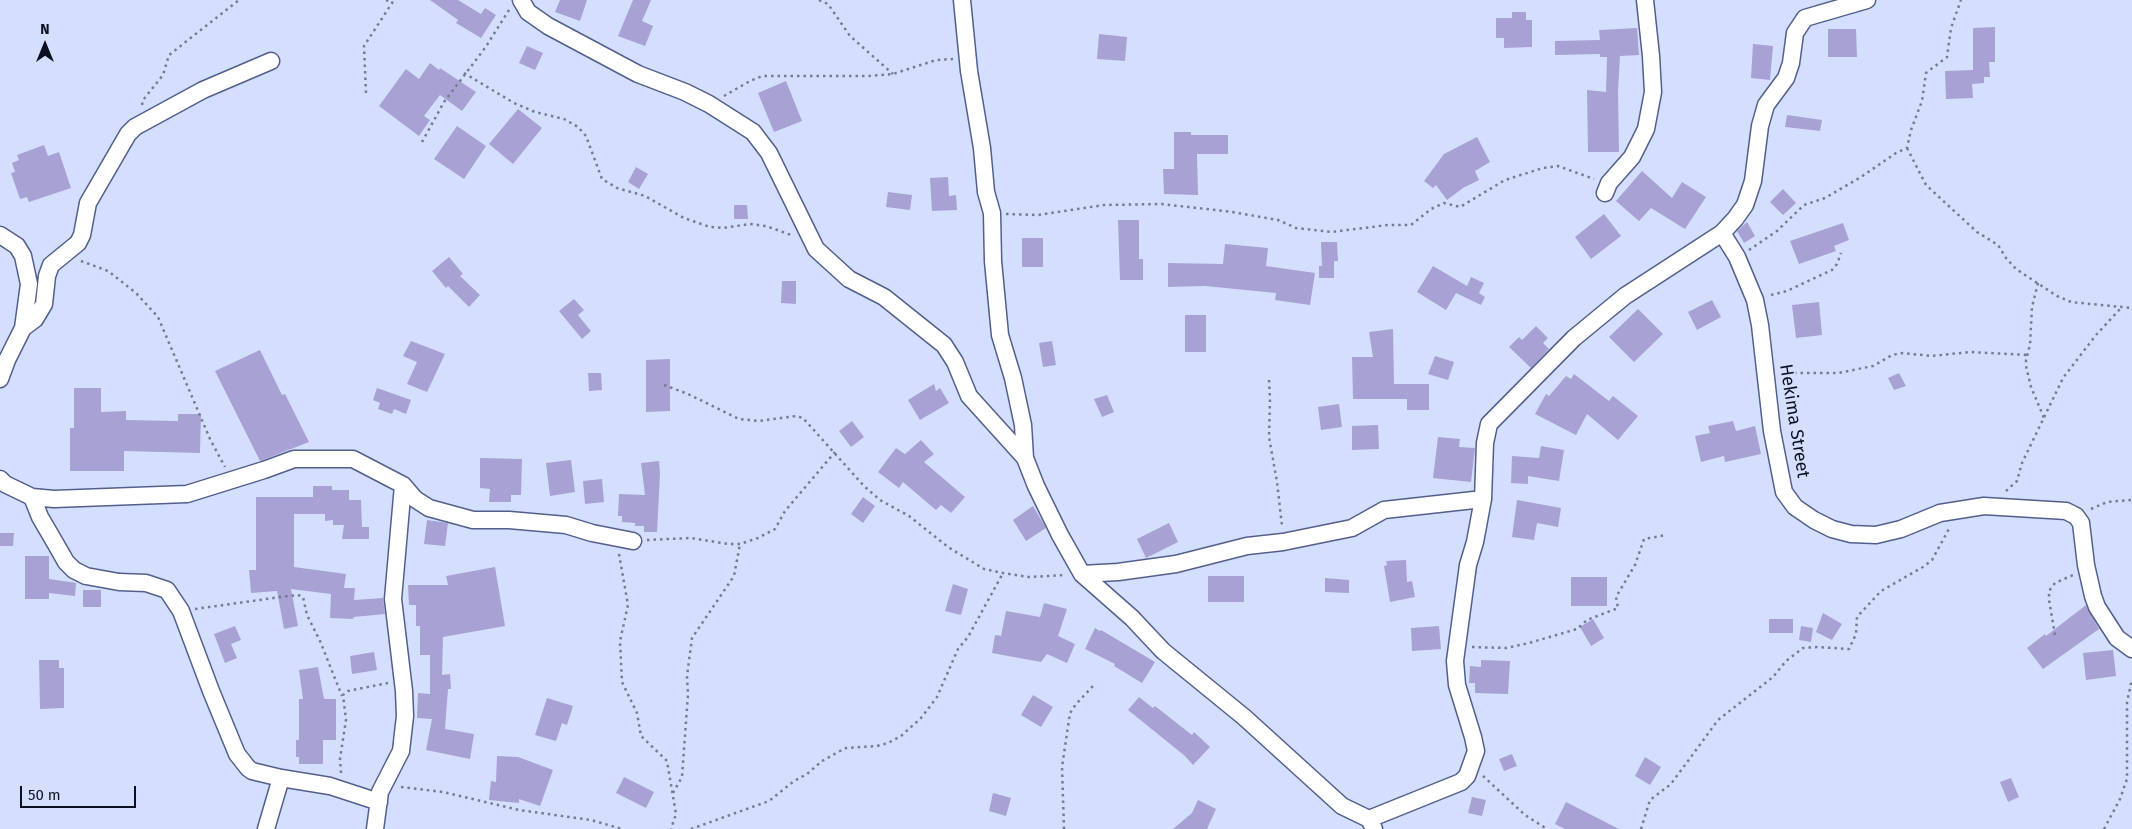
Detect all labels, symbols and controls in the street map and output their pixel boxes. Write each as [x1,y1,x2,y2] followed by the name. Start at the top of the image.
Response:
[20,20,70,70] north arrow
[40,21,50,38] text: N
[1774,362,1814,480] street label: Hekima Street
[22,776,139,808] scale bar
[28,786,61,804] text: 50 m

